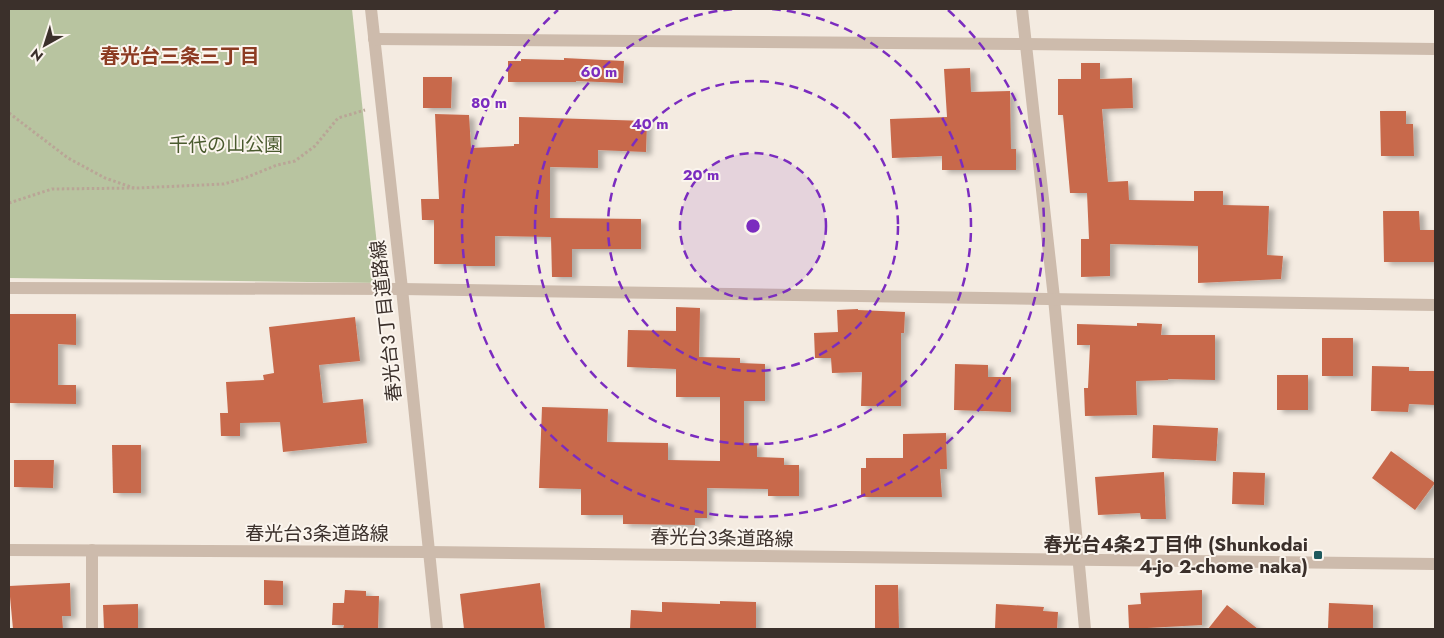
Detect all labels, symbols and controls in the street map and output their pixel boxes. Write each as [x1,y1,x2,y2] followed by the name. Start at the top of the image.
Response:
[20,20,70,70] north arrow
[100,42,260,71] district label: 春光台三条三丁目
[26,44,47,66] text: N
[581,61,617,83] text: 60 m
[471,92,507,114] text: 80 m
[631,113,669,135] text: 40 m
[169,131,283,158] park label: 千代の山公園
[683,164,719,186] text: 20 m
[744,217,762,235] centre of rings
[364,239,408,403] street label: 春光台3丁目道路線
[245,520,389,547] street label: 春光台3条道路線
[650,523,794,553] street label: 春光台3条道路線
[1043,531,1308,580] place label: 春光台4条2丁目仲 (Shunkodai 4-jo 2-chome naka)
[1312,549,1324,561] marker: 春光台4条2丁目仲 (Shunkodai 4-jo 2-chome naka)

